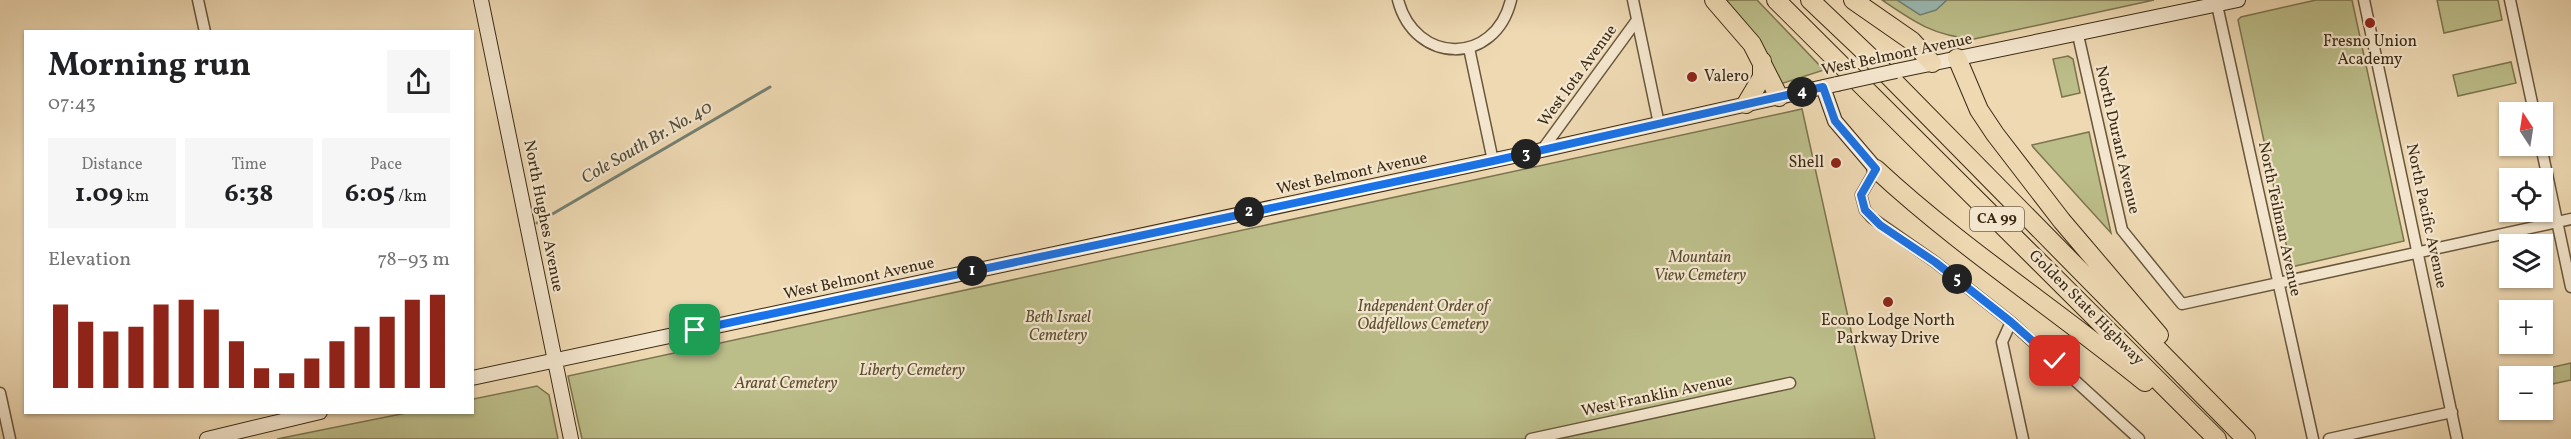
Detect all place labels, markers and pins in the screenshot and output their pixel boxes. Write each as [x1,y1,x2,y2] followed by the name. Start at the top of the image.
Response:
[2363,16,2377,30] marker: Fresno Union Academy
[2323,31,2417,71] place label: Fresno Union Academy
[1704,66,1749,88] place label: Valero
[1685,70,1699,84] marker: Valero
[1787,77,1817,107] pin: 4
[1511,139,1541,169] pin: 3
[1788,152,1824,174] place label: Shell
[1829,156,1843,170] marker: Shell
[1234,197,1264,227] pin: 2
[957,256,987,286] pin: 1
[1942,264,1972,294] pin: 5
[1881,295,1895,309] marker: Econo Lodge North Parkway Drive
[669,304,720,355] pin
[1821,310,1955,350] place label: Econo Lodge North Parkway Drive
[2029,335,2080,386] pin

